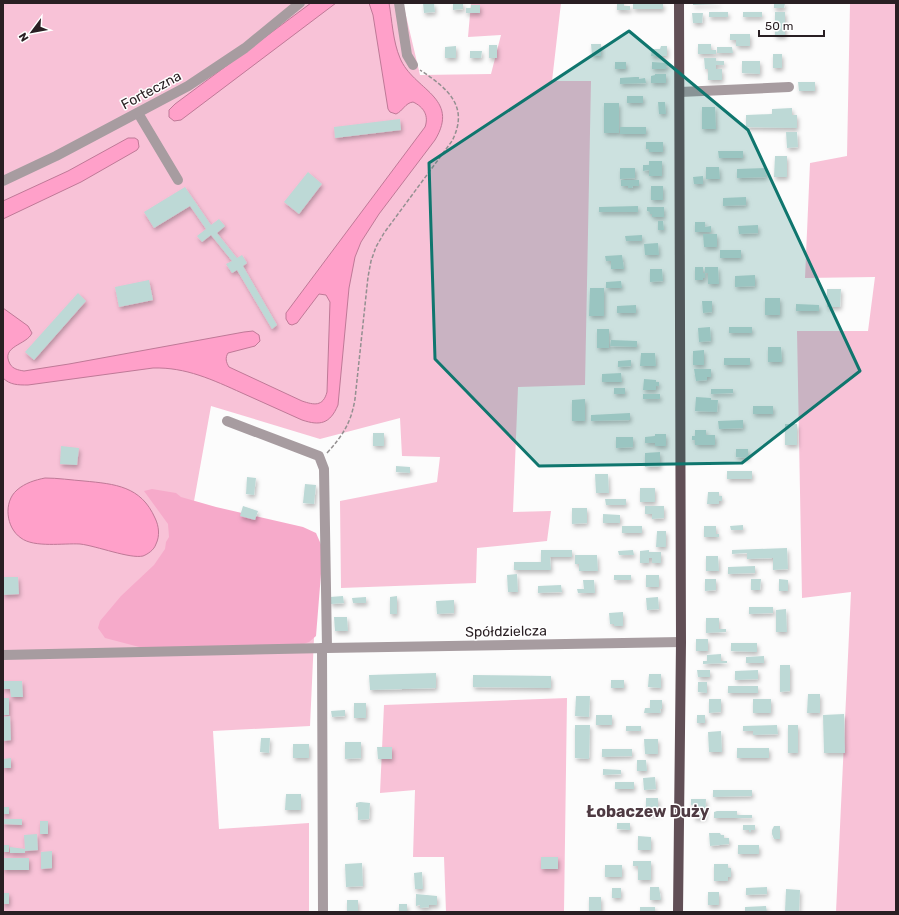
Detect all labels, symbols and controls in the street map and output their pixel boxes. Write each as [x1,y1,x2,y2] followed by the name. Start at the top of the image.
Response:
[12,12,52,52] north arrow
[759,12,824,38] scale bar
[765,19,793,33] text: 50 m
[16,30,32,44] text: N
[118,67,184,113] street label: Forteczna
[465,622,547,641] street label: Spółdzielcza
[587,802,710,821] district label: Łobaczew Duży

